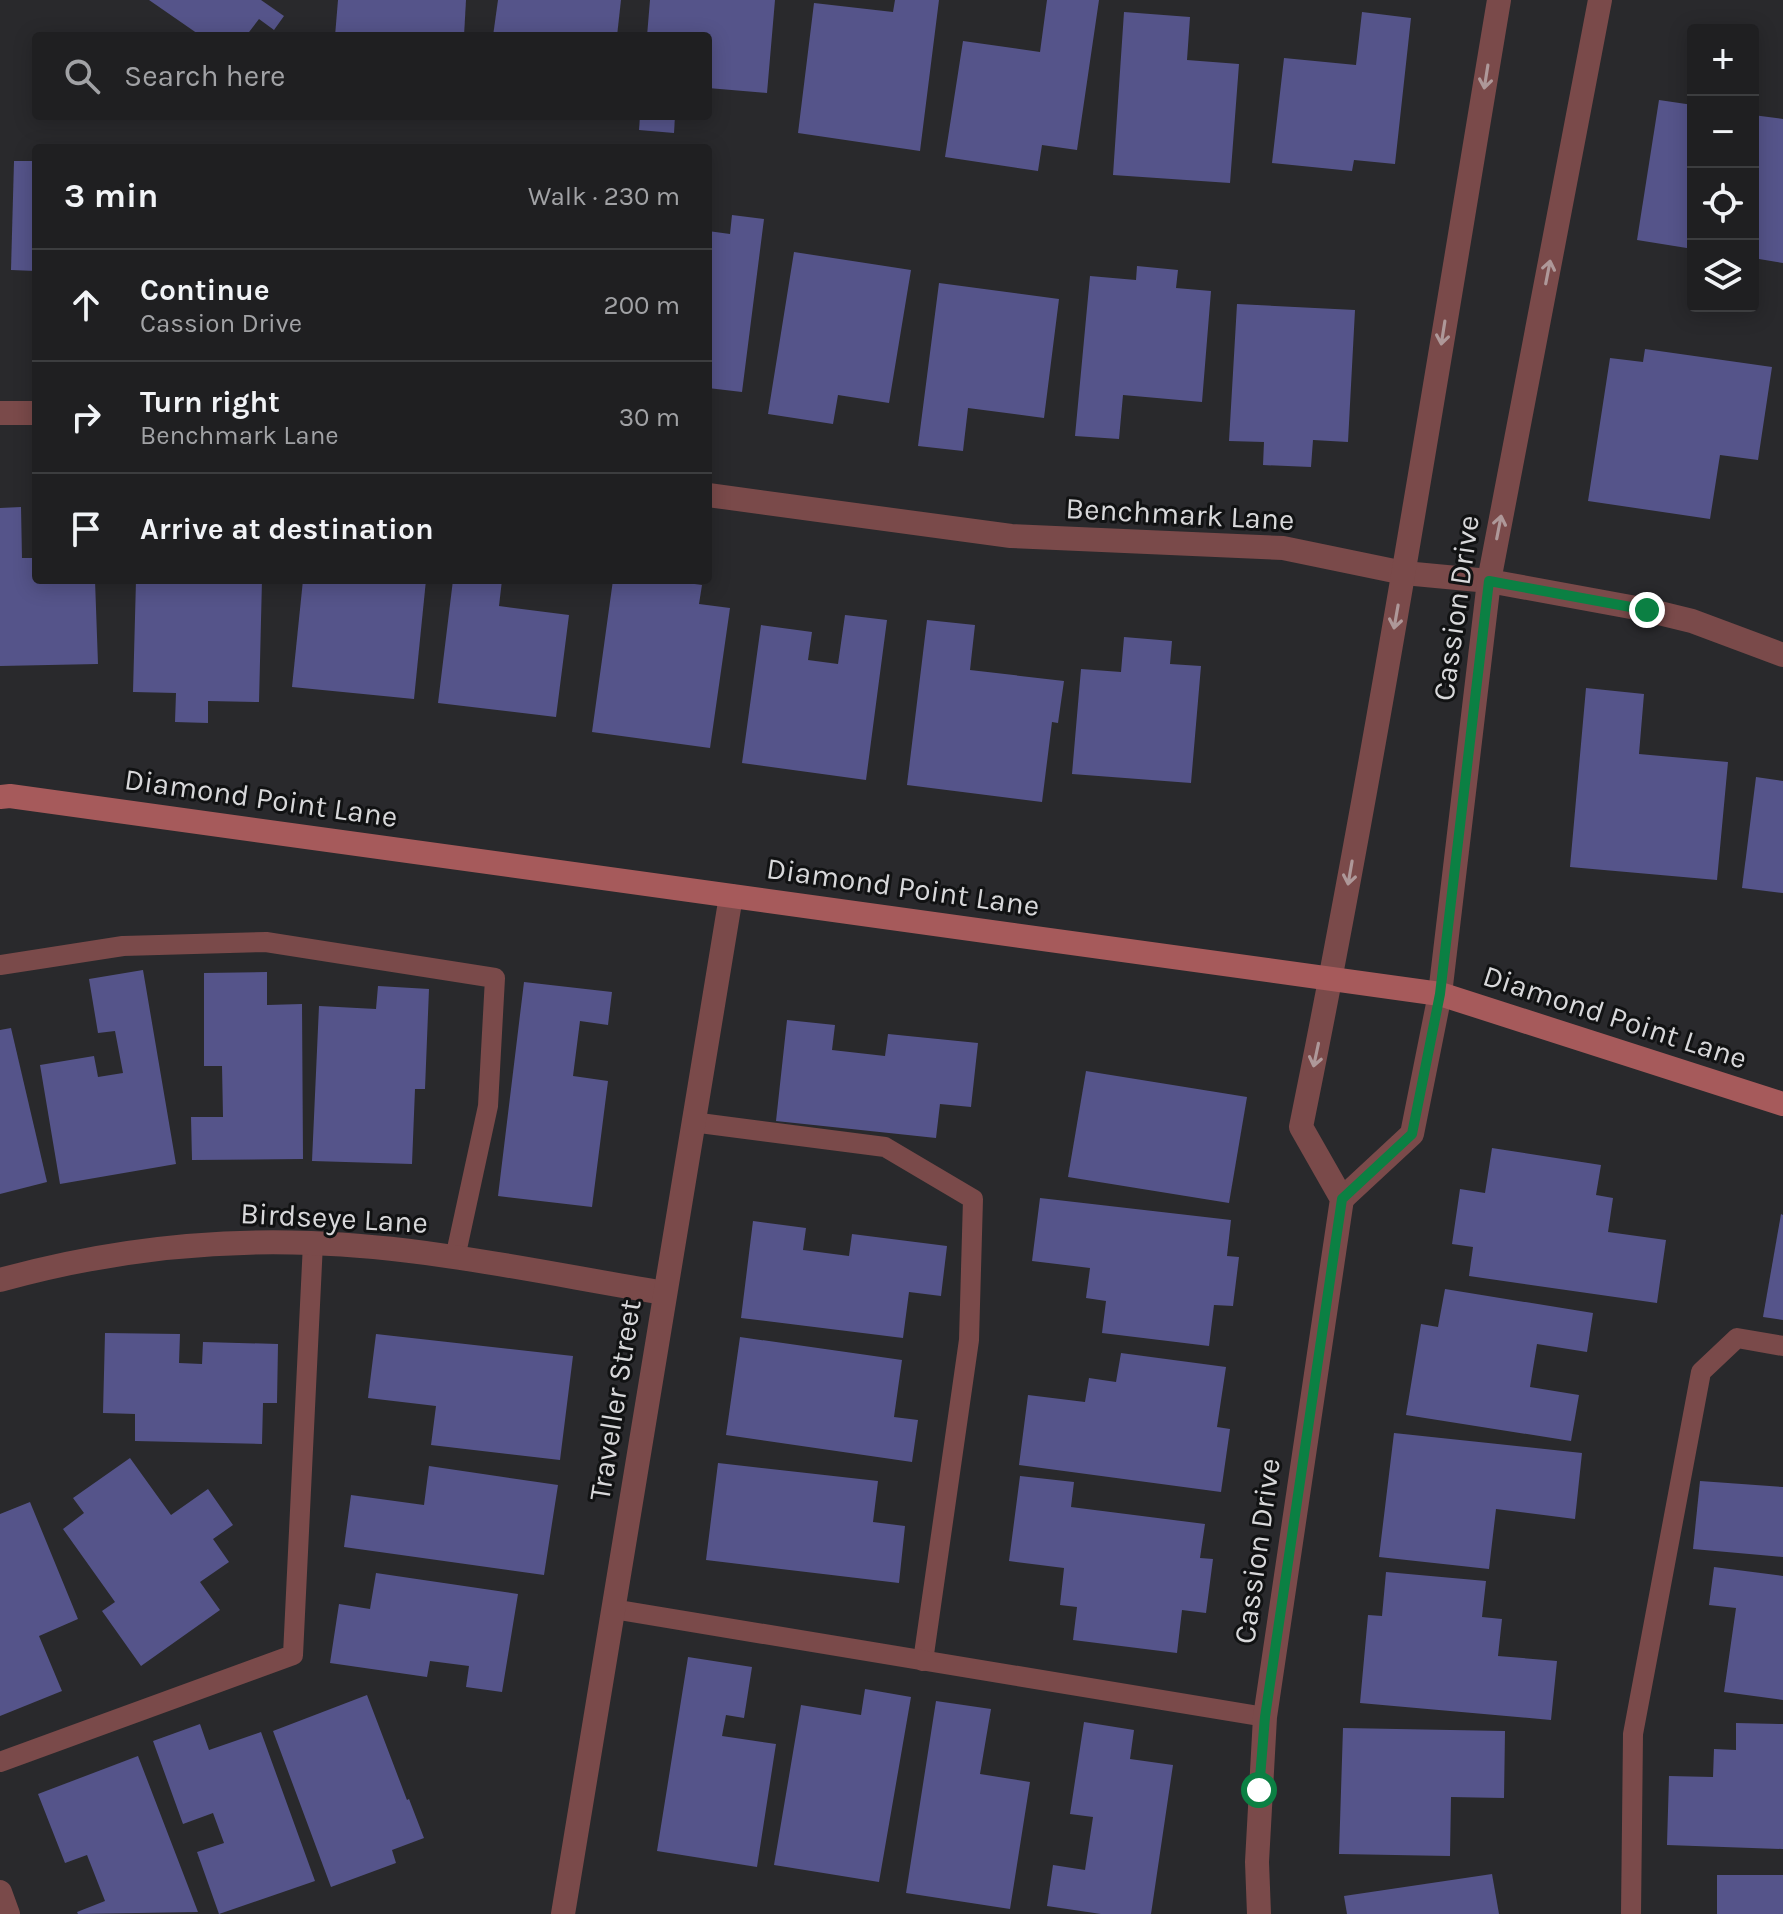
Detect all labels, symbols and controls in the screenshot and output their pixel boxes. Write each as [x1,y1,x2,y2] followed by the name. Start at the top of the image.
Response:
[1687,24,1759,312] map controls
[1687,24,1759,96] button: +
[32,32,712,120] search box
[60,54,104,98] icon: search
[124,58,285,94] text: Search here
[1478,64,1493,89] one-way arrow
[1687,96,1759,168] button: −
[1687,168,1759,240] button: locate
[64,176,158,216] text: 3 min
[528,181,680,212] text: Walk · 230 m
[1687,240,1759,312] button: layers
[1541,260,1556,285] one-way arrow
[140,272,270,308] text: Continue
[64,283,108,327] icon: ahead
[604,290,680,321] text: 200 m
[140,308,302,339] text: Cassion Drive
[1435,320,1450,346] one-way arrow
[140,384,280,420] text: Turn right
[64,395,108,439] icon: right
[619,402,680,433] text: 30 m
[140,420,339,451] text: Benchmark Lane
[1065,490,1295,538] street label: Benchmark Lane
[64,507,108,551] icon: arrive
[140,511,434,547] text: Arrive at destination
[1425,513,1487,703] street label: Cassion Drive
[1492,515,1507,541] one-way arrow
[1629,592,1665,628] route end
[1387,604,1402,630] one-way arrow
[122,761,400,835] street label: Diamond Point Lane
[764,850,1042,924] street label: Diamond Point Lane
[1342,860,1357,886] one-way arrow
[1479,957,1751,1077] street label: Diamond Point Lane
[1307,1041,1322,1067] one-way arrow
[239,1195,429,1241] street label: Birdseye Lane
[581,1297,649,1503] street label: Traveller Street
[1226,1456,1288,1646] street label: Cassion Drive
[1241,1772,1277,1808] route start

